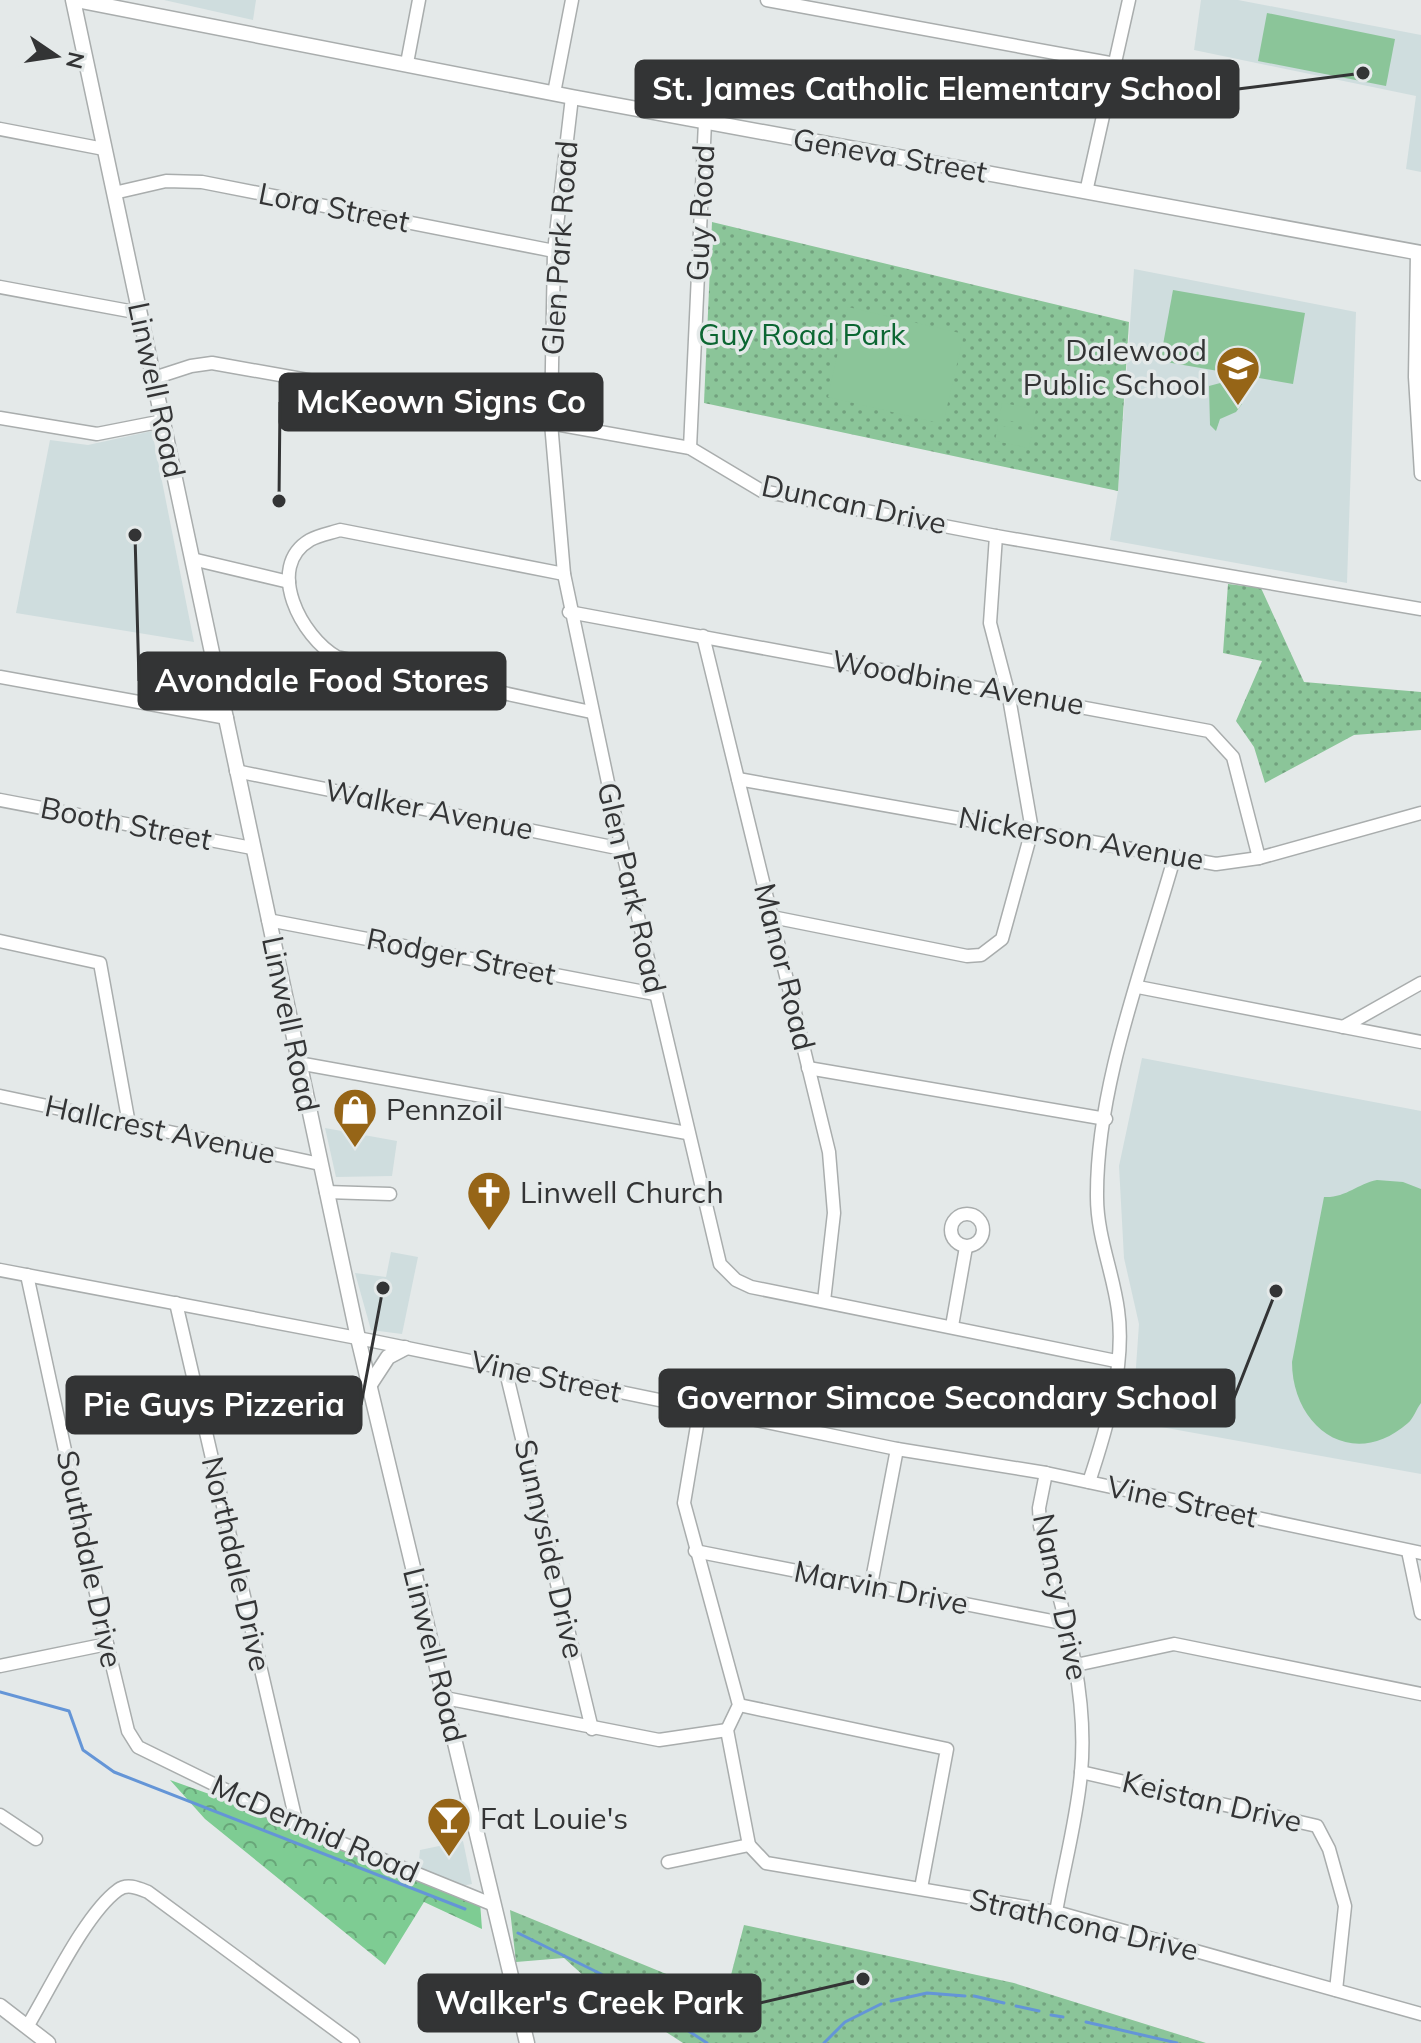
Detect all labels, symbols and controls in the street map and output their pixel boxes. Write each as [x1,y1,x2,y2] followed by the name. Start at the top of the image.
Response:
[16,16,96,96] north arrow
[60,49,91,72] text: N
[636,61,1238,117] callout: St. James Catholic Elementary School
[652,68,1222,108] text: St. James Catholic Elementary School
[790,119,990,191] street label: Geneva Street
[533,139,585,357] street label: Glen Park Road
[677,144,723,282] street label: Guy Road
[256,174,413,240] street label: Lora Street
[120,298,194,481] street label: Linwell Road
[698,315,906,353] park label: Guy Road Park
[1023,331,1207,403] place label: Dalewood Public School
[1214,344,1262,407] school or university icon: Dalewood Public School
[280,374,602,430] callout: McKeown Signs Co
[296,381,586,421] text: McKeown Signs Co
[758,466,950,542] street label: Duncan Drive
[829,641,1087,723] street label: Woodbine Avenue
[139,653,505,709] callout: Avondale Food Stores
[155,660,489,700] text: Avondale Food Stores
[322,770,537,848] street label: Walker Avenue
[589,779,675,997] street label: Glen Park Road
[37,788,215,858] street label: Booth Street
[956,798,1207,878] street label: Nickerson Avenue
[746,879,824,1054] street label: Manor Road
[364,919,559,993] street label: Rodger Street
[254,932,328,1115] street label: Linwell Road
[41,1086,279,1172] street label: Hallcrest Avenue
[331,1086,379,1149] shop icon: Pennzoil
[386,1090,503,1128] place label: Pennzoil
[465,1169,513,1232] church icon: Linwell Church
[520,1173,724,1211] place label: Linwell Church
[468,1342,625,1410] street label: Vine Street
[660,1370,1234,1426] callout: Governor Simcoe Secondary School
[67,1377,361,1433] callout: Pie Guys Pizzeria
[676,1377,1218,1417] text: Governor Simcoe Secondary School
[83,1384,345,1424] text: Pie Guys Pizzeria
[506,1436,594,1662] street label: Sunnyside Drive
[48,1447,132,1671] street label: Southdale Drive
[194,1453,280,1675] street label: Northdale Drive
[1104,1467,1261,1535] street label: Vine Street
[1025,1510,1097,1683] street label: Nancy Drive
[791,1552,971,1623] street label: Marvin Drive
[395,1563,475,1746] street label: Linwell Road
[1119,1762,1306,1840] street label: Keistan Drive
[206,1765,425,1891] street label: McDermid Road
[425,1795,473,1858] bar icon: Fat Louie's
[480,1799,628,1837] place label: Fat Louie's
[966,1879,1202,1969] street label: Strathcona Drive
[419,1975,760,2031] callout: Walker's Creek Park
[435,1982,745,2022] text: Walker's Creek Park

